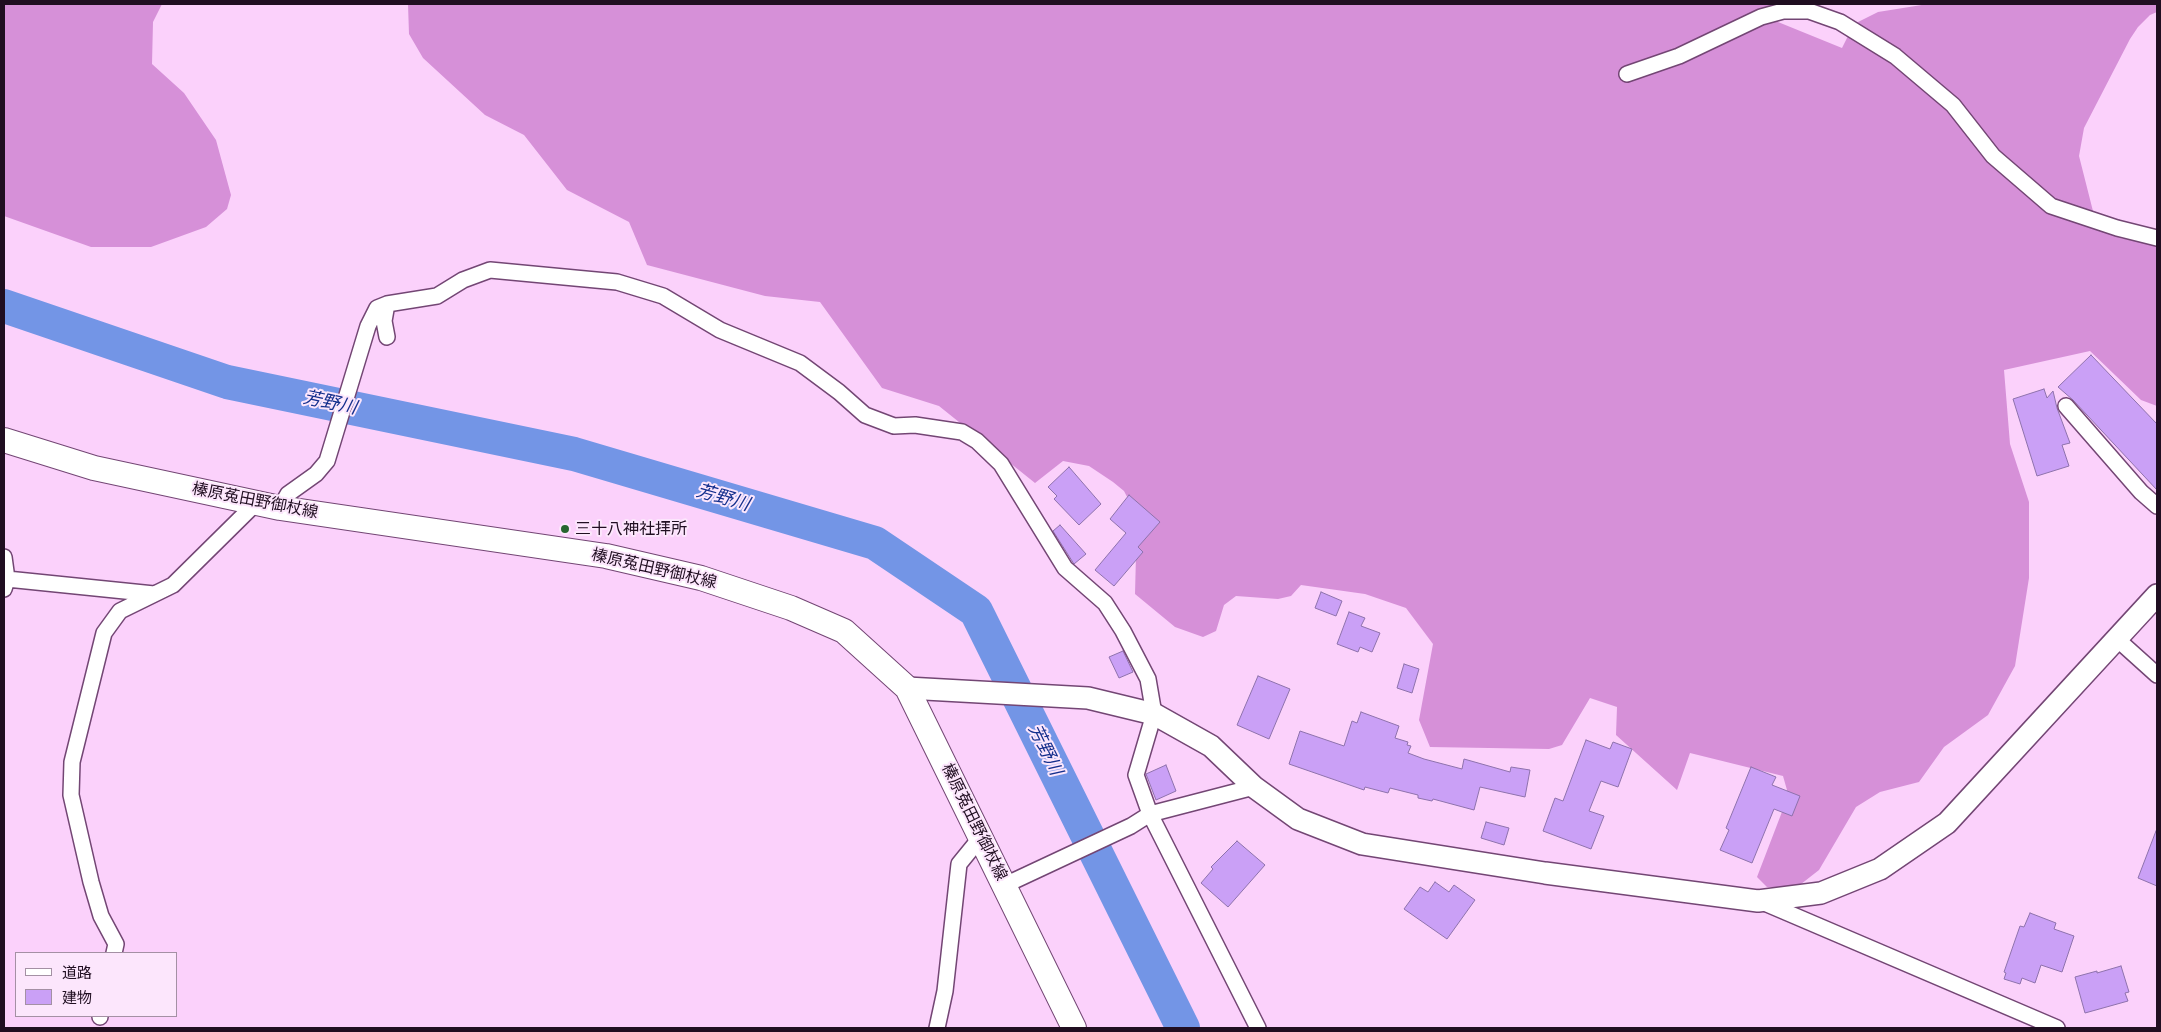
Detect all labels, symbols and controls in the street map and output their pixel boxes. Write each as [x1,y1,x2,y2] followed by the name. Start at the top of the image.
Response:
[301,387,359,419] water label: 芳野川
[190,479,320,523] street label: 榛原菟田野御杖線
[694,480,752,516] water label: 芳野川
[575,519,687,539] place label: 三十八神社拝所
[559,523,571,535] marker: 三十八神社拝所
[589,545,719,593] street label: 榛原菟田野御杖線
[1023,721,1067,779] water label: 芳野川
[937,760,1011,884] street label: 榛原菟田野御杖線
[15,952,178,1017] legend
[62,964,92,982] text: 道路
[62,989,92,1007] text: 建物

